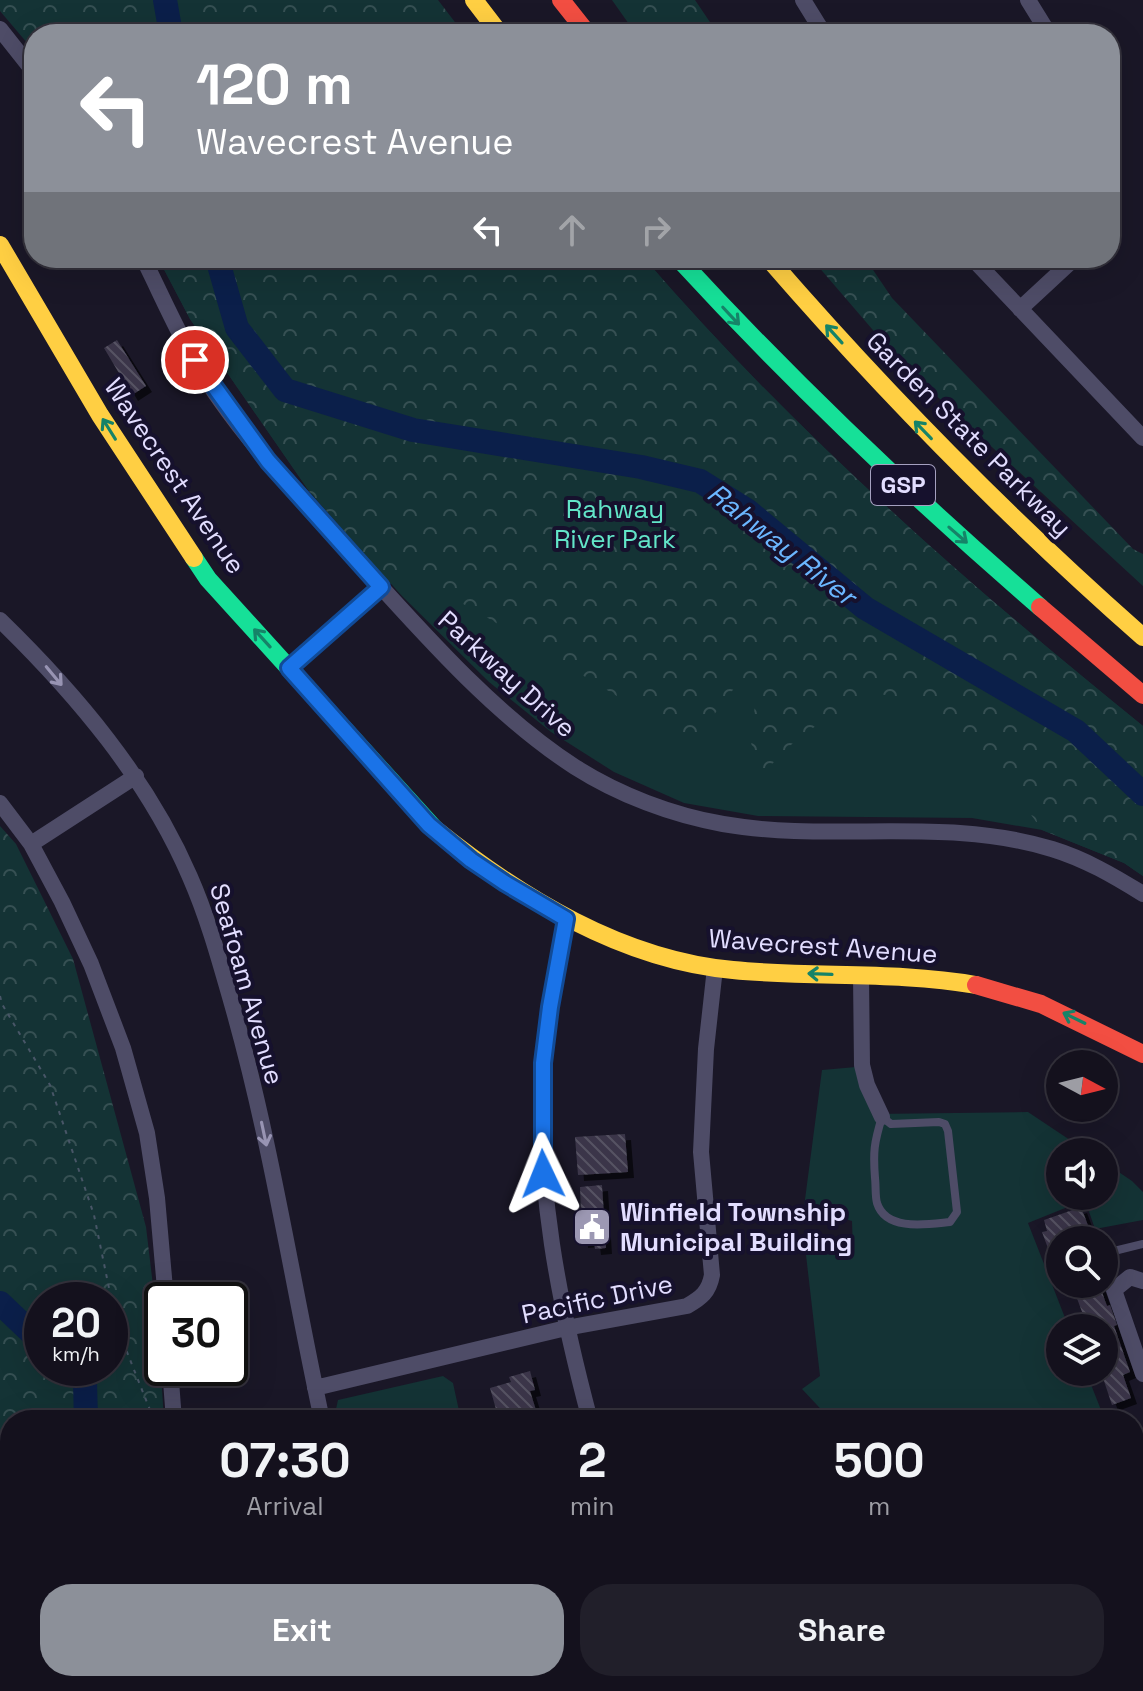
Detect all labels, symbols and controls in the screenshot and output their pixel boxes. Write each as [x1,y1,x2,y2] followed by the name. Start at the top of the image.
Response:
[196,49,353,120] text: 120 m
[64,56,168,160] icon: left
[196,119,514,165] text: Wavecrest Avenue
[466,208,510,252] icon: left
[550,208,594,252] icon: ahead
[634,208,678,252] icon: right
[721,305,740,325] one-way arrow
[825,324,843,344] one-way arrow
[859,324,1079,544] street label: Garden State Parkway
[161,326,229,394] pin
[173,338,217,382] icon: arrive
[97,371,253,581] street label: Wavecrest Avenue
[100,418,116,441] one-way arrow
[914,420,933,440] one-way arrow
[871,465,935,505] road number: GSP
[700,475,866,615] water label: Rahway River
[554,492,676,556] park label: Rahway River Park
[948,526,968,544] one-way arrow
[431,603,583,745] street label: Parkway Drive
[253,629,271,649] one-way arrow
[45,665,63,686] one-way arrow
[202,879,292,1089] street label: Seafoam Avenue
[707,921,939,971] street label: Wavecrest Avenue
[807,967,834,982] one-way arrow
[1062,1010,1086,1025] one-way arrow
[1046,1050,1118,1122] north arrow
[1046,1050,1118,1386] map controls
[257,1121,272,1147] one-way arrow
[501,1132,585,1216] position arrow
[1046,1138,1118,1210] button: sound
[620,1195,852,1259] place label: Winfield Township Municipal Building
[571,1206,613,1248] public building icon: Winfield Township Municipal Building
[1046,1226,1118,1298] button: search
[518,1266,676,1332] street label: Pacific Drive
[144,1282,248,1386] speed limit sign: 30
[51,1298,101,1349] text: 20
[1046,1314,1118,1386] button: layers
[52,1341,100,1367] text: km/h
[219,1430,351,1491] text: 07:30
[578,1430,606,1491] text: 2
[834,1430,925,1491] text: 500
[246,1489,324,1523] text: Arrival
[570,1489,614,1523] text: min
[868,1489,890,1523] text: m
[40,1584,564,1676] button: Exit
[580,1584,1104,1676] button: Share

